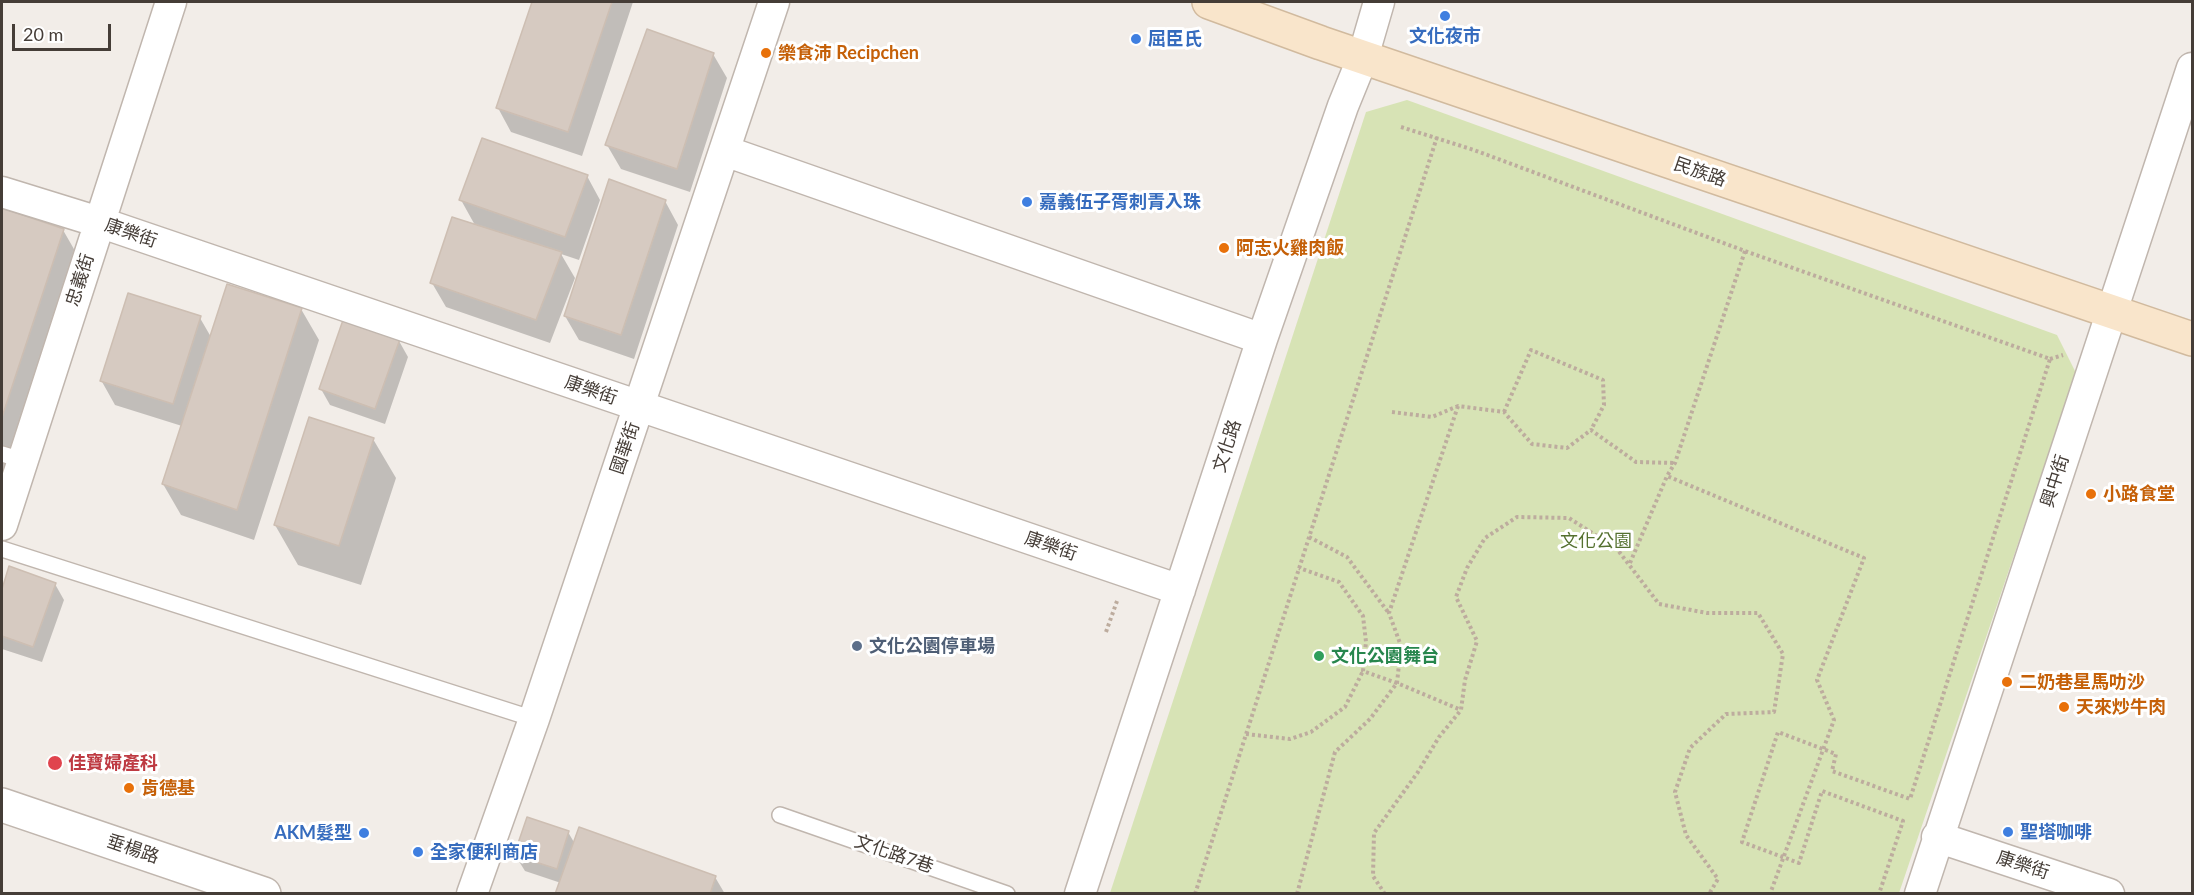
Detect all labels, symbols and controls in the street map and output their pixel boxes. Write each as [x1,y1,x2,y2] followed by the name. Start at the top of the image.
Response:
[1438,9,1452,23] marker: 文化夜市
[15,12,114,50] scale bar
[23,23,63,45] text: 20 m
[1409,25,1481,47] place label: 文化夜市
[1148,28,1202,50] place label: 屈臣氏
[1129,32,1143,46] marker: 屈臣氏
[778,42,919,64] place label: 樂食沛 Recipchen
[759,46,773,60] marker: 樂食沛 Recipchen
[1671,153,1729,191] street label: 民族路
[1039,191,1201,213] place label: 嘉義伍子胥刺青入珠
[1020,195,1034,209] marker: 嘉義伍子胥刺青入珠
[102,214,160,252] street label: 康樂街
[1236,237,1344,259] place label: 阿志火雞肉飯
[1217,241,1231,255] marker: 阿志火雞肉飯
[61,251,99,309] street label: 忠義街
[562,371,620,409] street label: 康樂街
[1208,417,1246,475] street label: 文化路
[606,419,644,477] street label: 國華街
[2036,452,2074,510] street label: 興中街
[2103,483,2175,505] place label: 小路食堂
[2084,487,2098,501] marker: 小路食堂
[1022,527,1080,565] street label: 康樂街
[1560,530,1632,552] park label: 文化公園
[869,635,995,657] place label: 文化公園停車場
[850,639,864,653] marker: 文化公園停車場
[1331,645,1439,667] place label: 文化公園舞台
[1312,649,1326,663] marker: 文化公園舞台
[2019,671,2145,693] place label: 二奶巷星馬叻沙
[2000,675,2014,689] marker: 二奶巷星馬叻沙
[2076,696,2166,718] place label: 天來炒牛肉
[2057,700,2071,714] marker: 天來炒牛肉
[68,752,158,774] place label: 佳寶婦產科
[46,754,64,772] marker: 佳寶婦產科
[141,777,195,799] place label: 肯德基
[122,781,136,795] marker: 肯德基
[2020,821,2092,843] place label: 聖塔咖啡
[274,822,352,844] place label: AKM髮型
[2001,825,2015,839] marker: 聖塔咖啡
[357,826,371,840] marker: AKM髮型
[104,830,162,868] street label: 垂楊路
[852,830,936,878] street label: 文化路7巷
[430,841,538,863] place label: 全家便利商店
[411,845,425,859] marker: 全家便利商店
[1994,846,2052,884] street label: 康樂街

